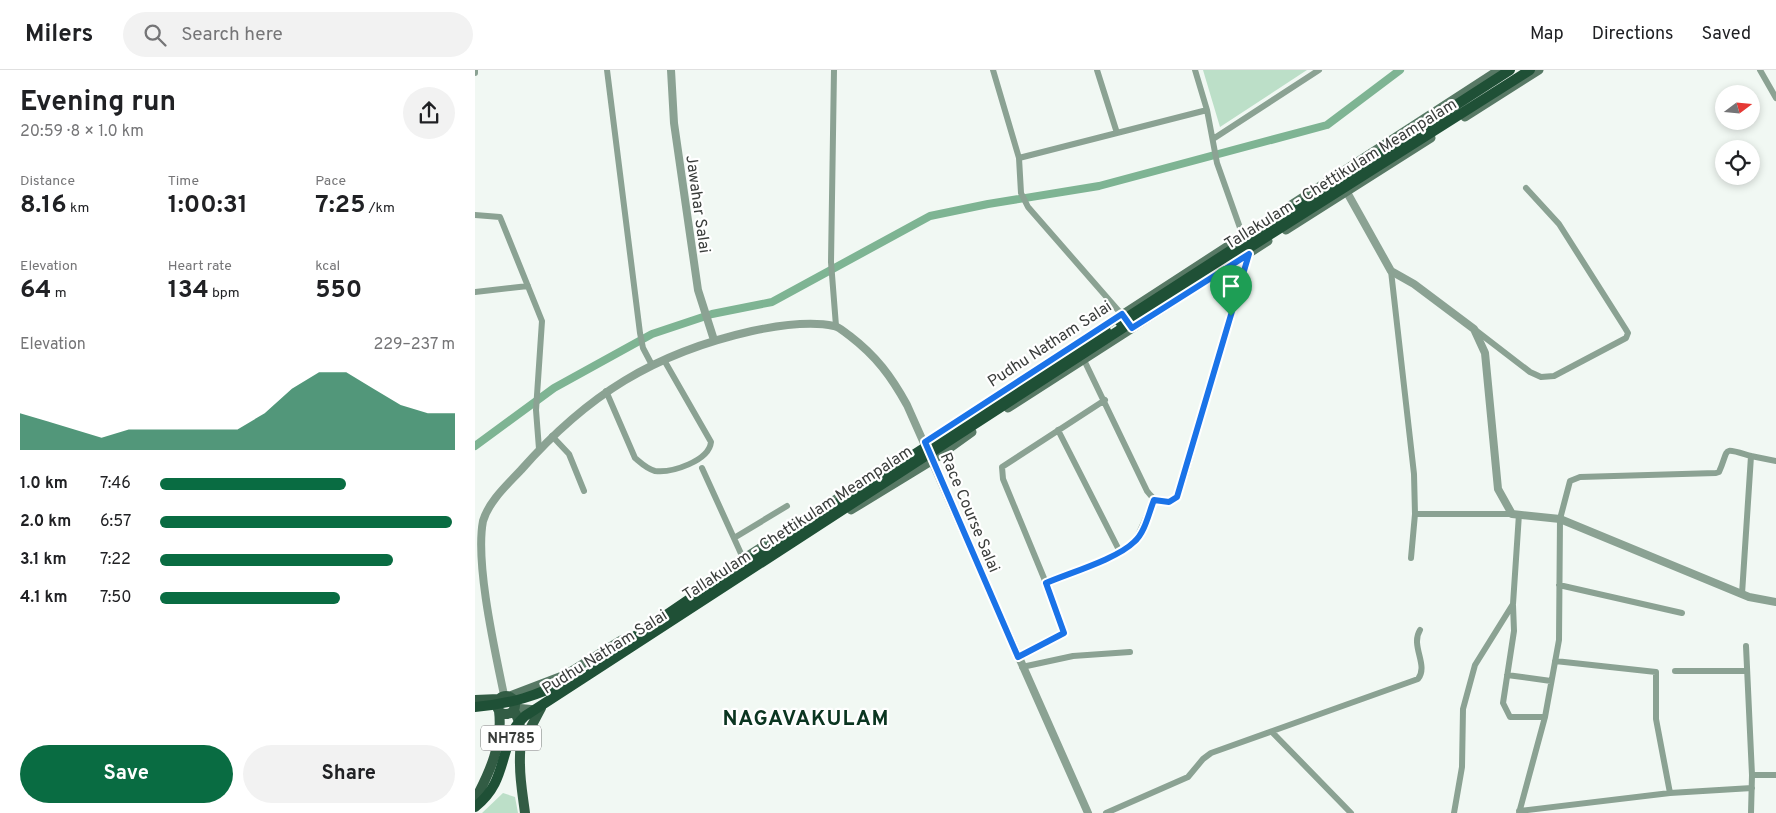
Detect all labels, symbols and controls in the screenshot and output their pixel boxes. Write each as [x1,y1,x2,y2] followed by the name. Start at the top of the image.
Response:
[123,12,473,57] search box
[25,20,93,50] text: Milers
[141,21,169,49] icon: search
[181,23,283,47] text: Search here
[1530,23,1564,46] text: Map
[1592,23,1674,46] text: Directions
[1702,23,1751,46] text: Saved
[20,85,176,121] text: Evening run
[1715,85,1760,130] north arrow
[1715,85,1760,185] map controls
[403,87,455,139] button: share
[1221,95,1461,255] street label: Tallakulam - Chettikulam Meampalam
[20,122,144,142] text: 20:59 · 8 × 1.0 km
[1715,140,1760,185] button: locate
[680,154,714,255] street label: Jawahar Salai
[20,173,75,190] text: Distance
[168,173,199,190] text: Time
[315,173,346,190] text: Pace
[20,190,67,222] text: 8.16
[168,190,248,222] text: 1:00:31
[315,190,365,222] text: 7:25
[67,200,89,217] text: km
[365,200,395,217] text: /km
[20,258,78,275] text: Elevation
[168,258,232,275] text: Heart rate
[315,258,340,275] text: kcal
[1210,265,1252,316] pin
[1217,272,1245,300] icon: arrive
[20,275,51,307] text: 64
[168,275,209,307] text: 134
[315,275,362,307] text: 550
[51,285,67,302] text: m
[209,285,240,302] text: bpm
[984,297,1116,392] street label: Pudhu Natham Salai
[20,335,86,355] text: Elevation
[373,335,455,355] text: 229–237 m
[679,442,917,606] street label: Tallakulam - Chettikulam Meampalam
[935,450,1003,576] street label: Race Course Salai
[20,474,68,494] text: 1.0 km
[100,474,131,494] text: 7:46
[20,512,71,532] text: 2.0 km
[100,512,131,532] text: 6:57
[20,550,67,570] text: 3.1 km
[100,550,131,570] text: 7:22
[20,588,68,608] text: 4.1 km
[100,588,132,608] text: 7:50
[539,606,671,699] street label: Pudhu Natham Salai
[722,706,890,733] district label: NAGAVAKULAM
[481,726,541,750] road number: NH785
[20,745,233,803] button: Save
[243,745,455,803] button: Share

